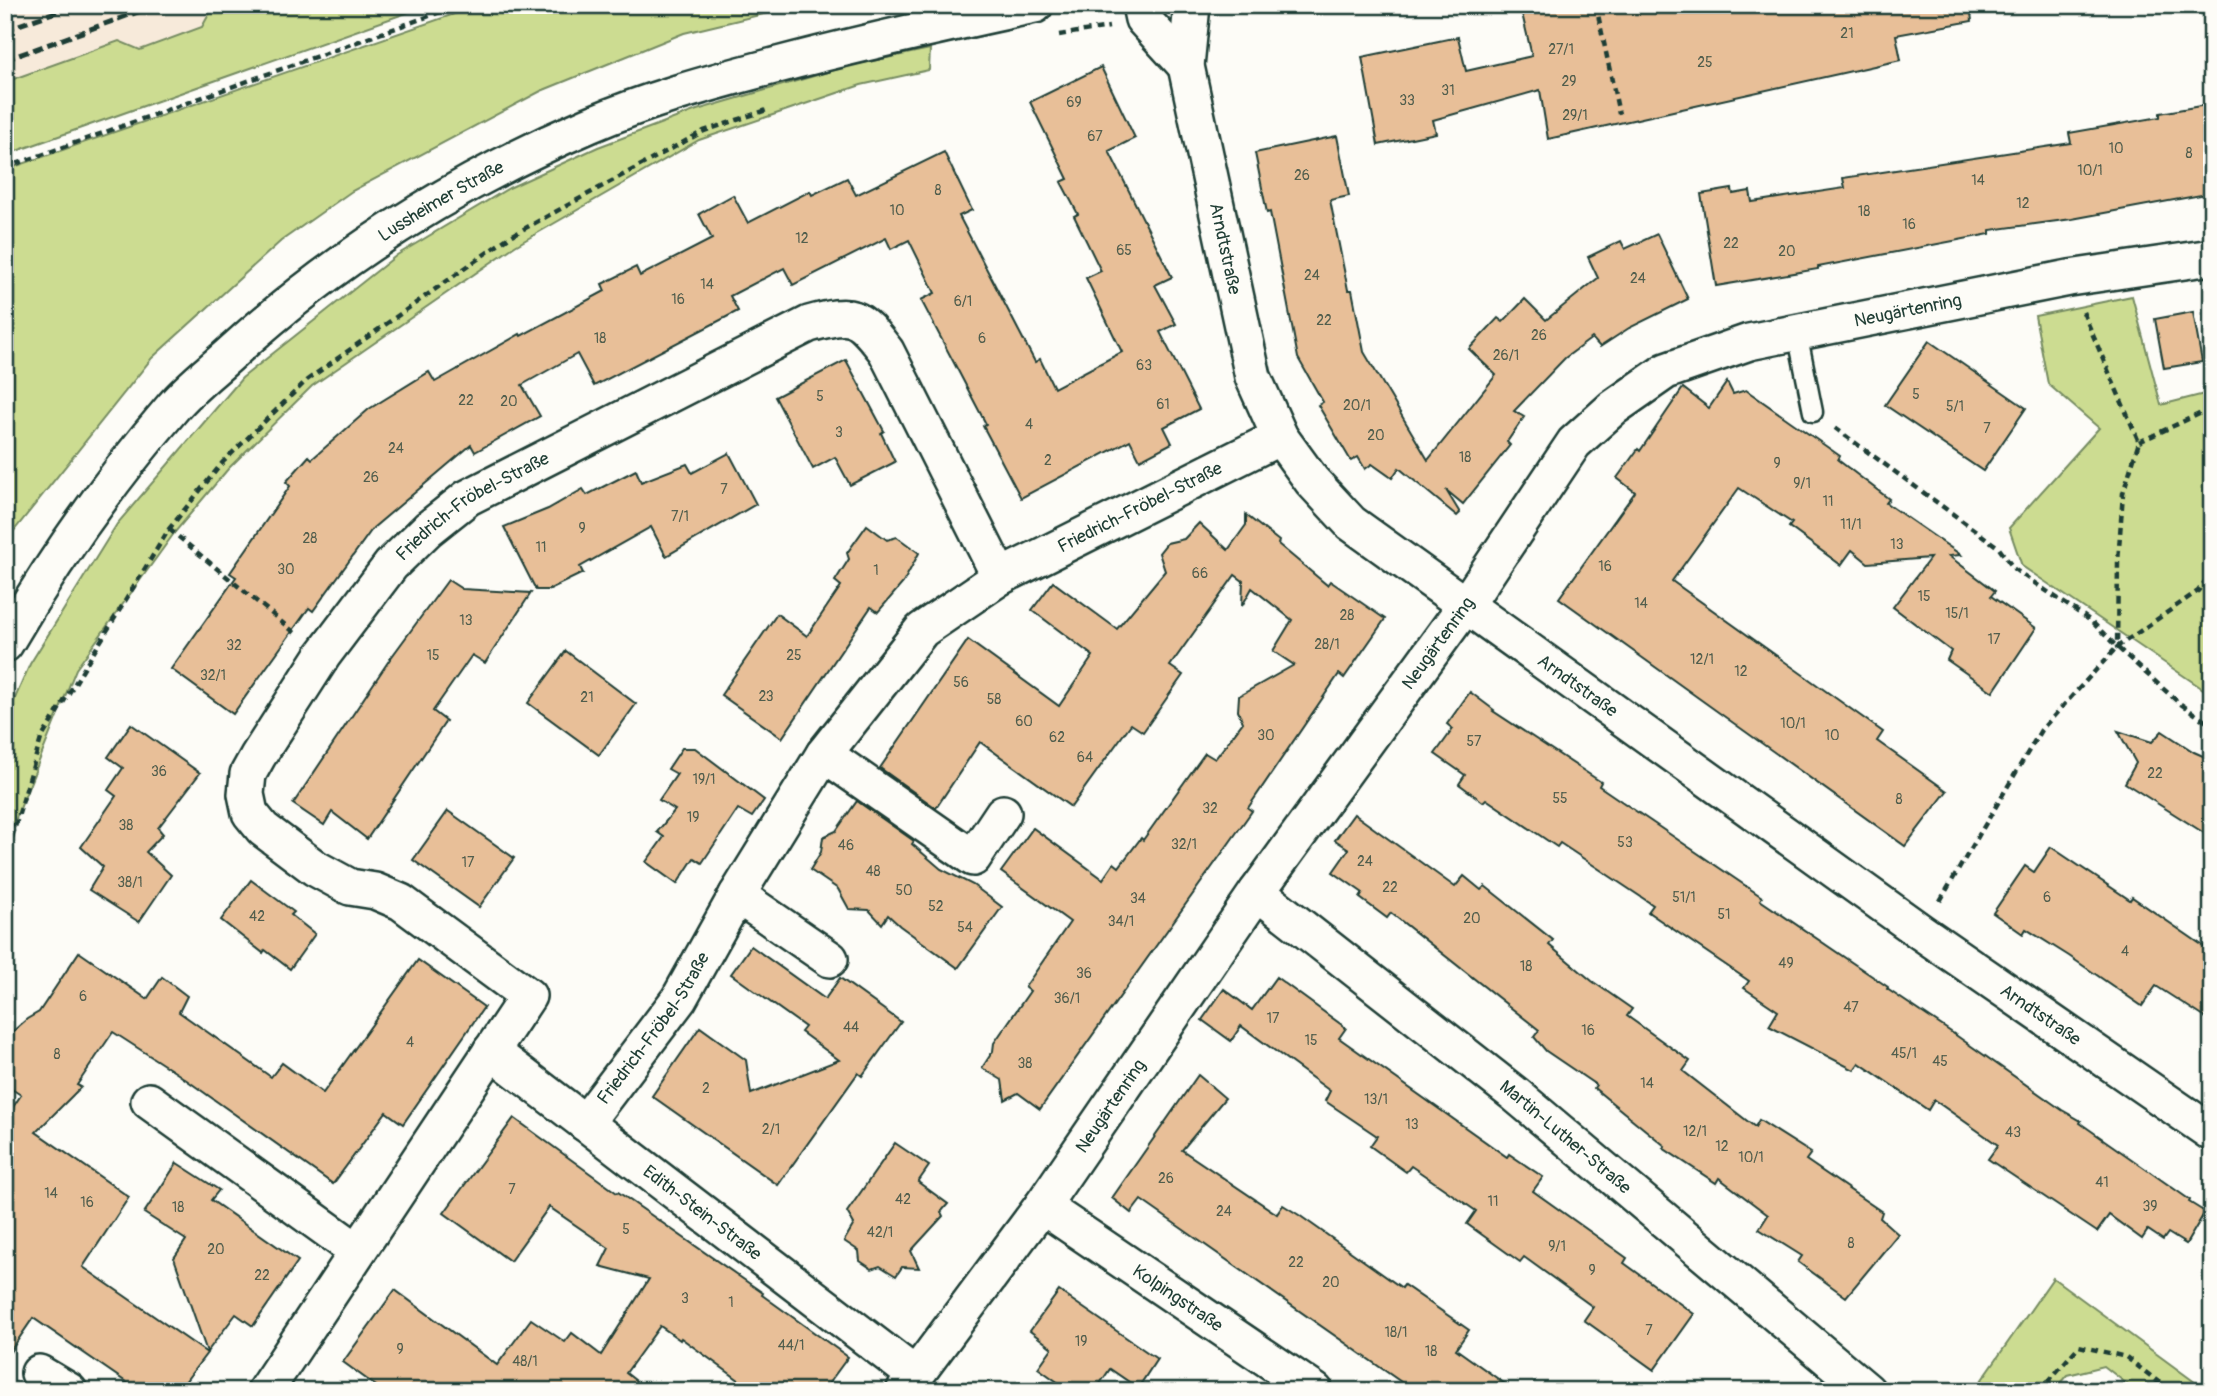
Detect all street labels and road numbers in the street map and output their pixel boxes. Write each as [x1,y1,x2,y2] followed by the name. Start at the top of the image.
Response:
[374,156,508,247] street label: Lussheimer Straße
[1204,201,1246,297] street label: Arndtstraße
[1852,289,1964,333] street label: Neugärtenring
[391,447,553,566] street label: Friedrich-Fröbel-Straße
[1054,457,1226,558] street label: Friedrich-Fröbel-Straße
[1397,593,1480,694] street label: Neugärtenring
[1533,650,1622,723] street label: Arndtstraße
[592,948,715,1109] street label: Friedrich-Fröbel-Straße
[1996,979,2085,1051] street label: Arndtstraße
[1071,1055,1151,1158] street label: Neugärtenring
[1495,1075,1636,1199] street label: Martin-Luther-Straße
[638,1160,766,1266] street label: Edith-Stein-Straße
[1128,1260,1227,1337] street label: Kolpingstraße

